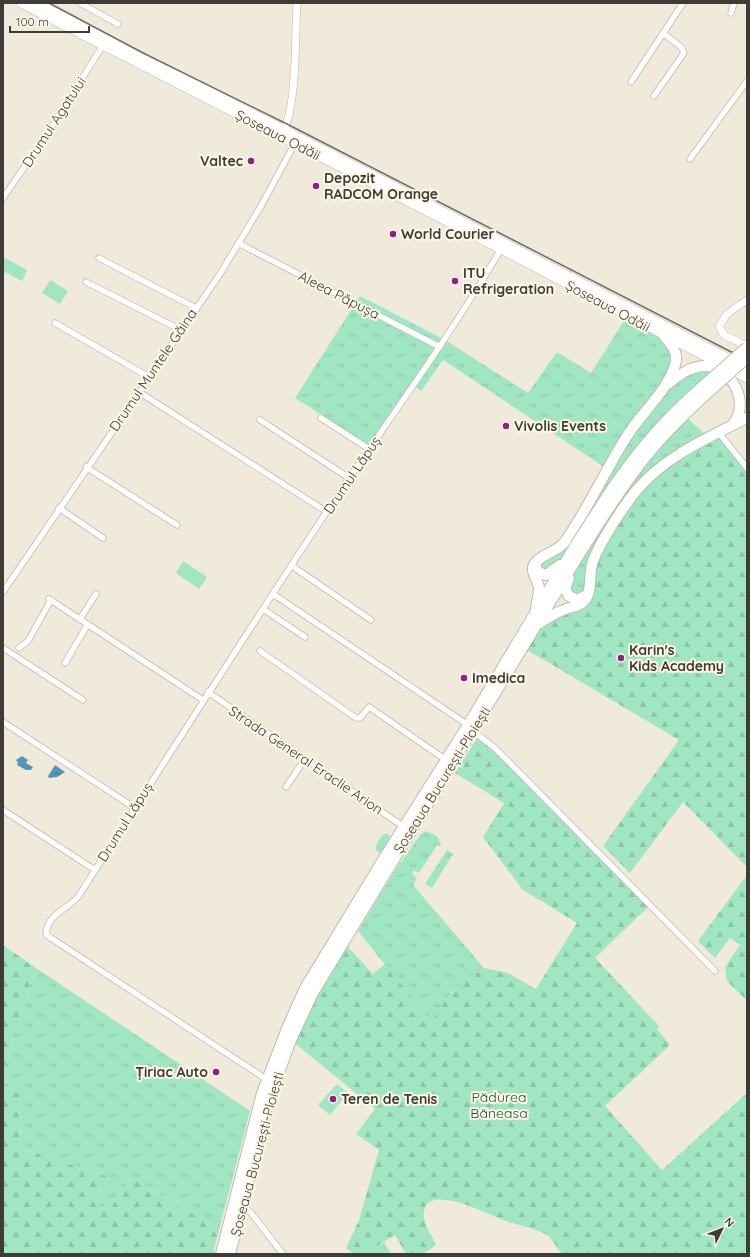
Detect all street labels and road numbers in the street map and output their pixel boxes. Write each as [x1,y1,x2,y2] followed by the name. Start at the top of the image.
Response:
[18,73,90,171] street label: Drumul Agatului
[232,106,324,164] street label: Șoseaua Odăii
[295,267,383,323] street label: Aleea Păpușa
[563,276,653,336] street label: Șoseaua Odăii
[105,305,201,435] street label: Drumul Muntele Găina
[319,433,385,517] street label: Drumul Lăpuș
[225,702,387,818] street label: Strada General Eraclie Arion
[389,703,495,857] street label: Șoseaua București-Ploiești
[93,779,157,865] street label: Drumul Lăpuș
[226,1070,288,1238] street label: Șoseaua București-Ploiești

